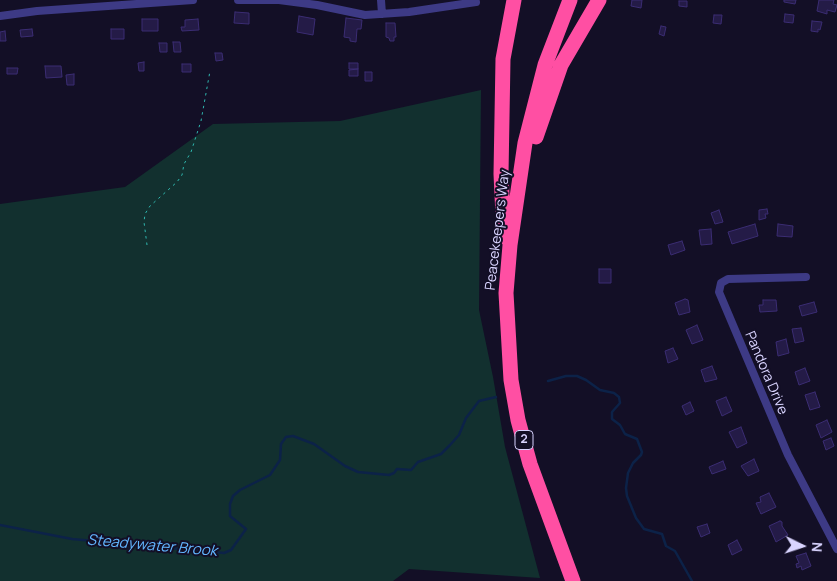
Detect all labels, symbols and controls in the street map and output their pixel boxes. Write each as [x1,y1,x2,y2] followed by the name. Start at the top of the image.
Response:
[482,169,514,291] street label: Peacekeepers Way
[741,329,791,417] street label: Pandora Drive
[515,430,533,450] road number: 2
[777,521,827,571] north arrow
[86,531,218,561] water label: Steadywater Brook
[808,541,827,553] text: N

